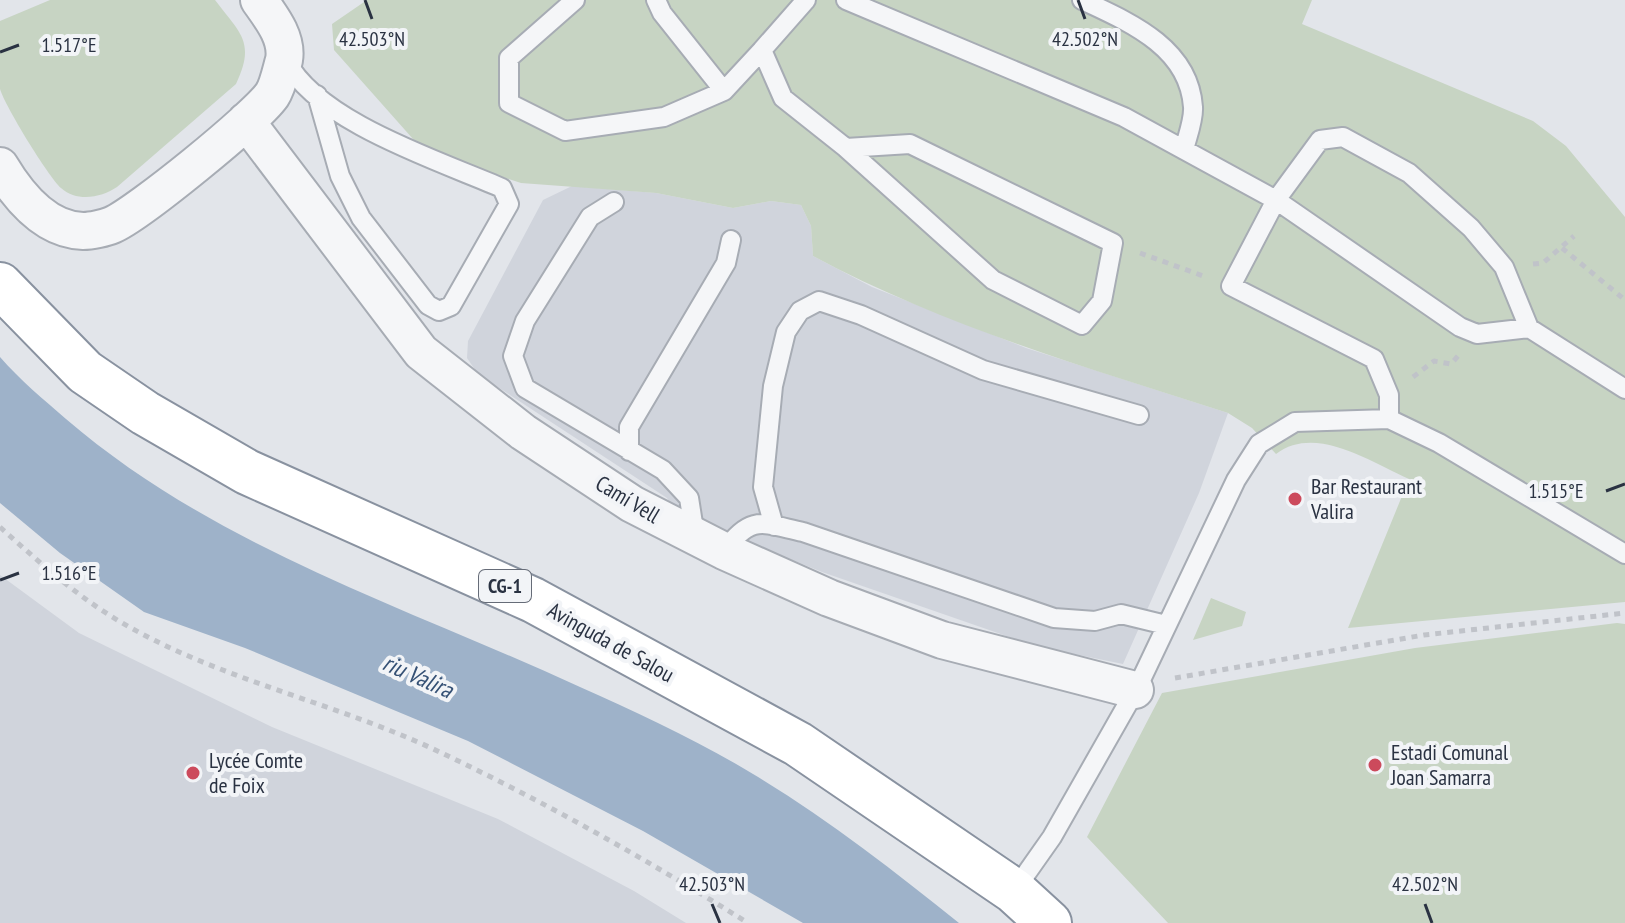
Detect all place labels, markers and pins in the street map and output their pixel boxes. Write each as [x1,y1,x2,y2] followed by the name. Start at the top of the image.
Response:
[1310,472,1422,525] place label: Bar Restaurant Valira
[1286,490,1304,508] marker: Bar Restaurant Valira
[1390,738,1509,791] place label: Estadi Comunal Joan Samarra
[209,746,303,799] place label: Lycée Comte de Foix
[1366,756,1384,774] marker: Estadi Comunal Joan Samarra
[184,764,202,782] marker: Lycée Comte de Foix

